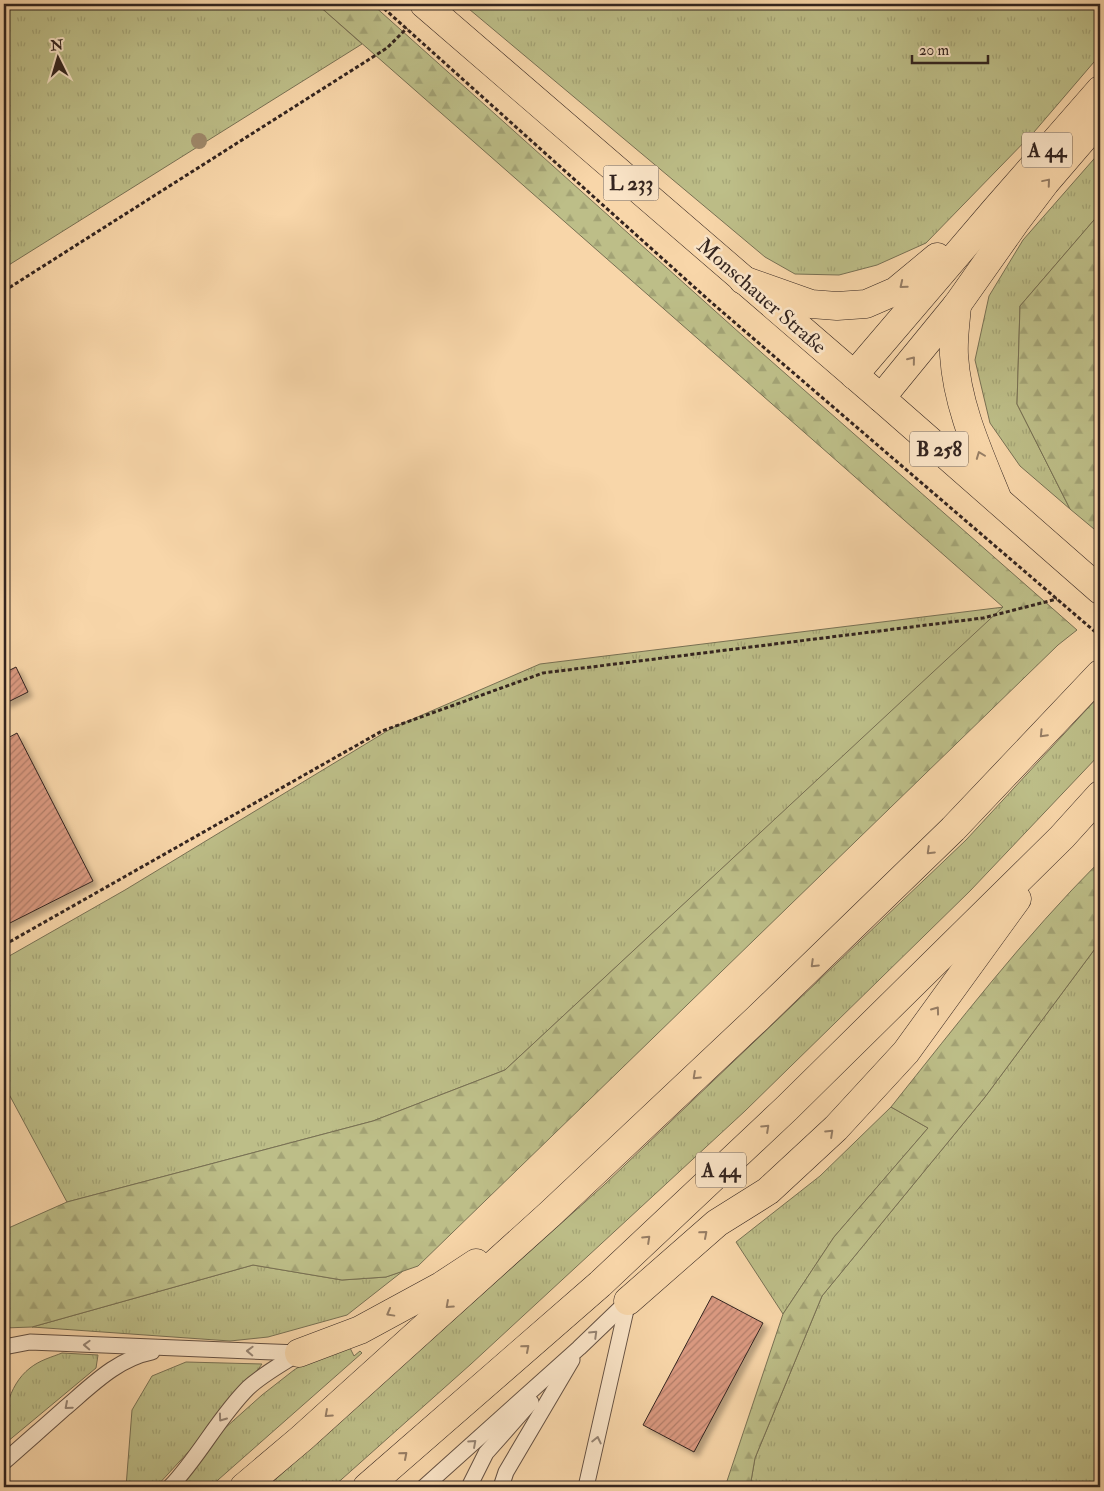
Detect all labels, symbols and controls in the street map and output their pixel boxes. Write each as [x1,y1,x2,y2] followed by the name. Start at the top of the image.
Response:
[32,32,82,82] north arrow
[912,32,988,64] scale bar
[49,36,64,55] text: N
[919,41,949,60] text: 20 m
[1022,132,1072,168] road number: A 44
[604,166,658,200] road number: L 233
[1041,178,1050,187] one-way arrow
[691,233,832,360] street label: Monschauer Straße
[900,280,909,288] one-way arrow
[906,357,914,366] one-way arrow
[910,432,968,466] road number: B 258
[976,451,986,460] one-way arrow
[1040,729,1049,738] one-way arrow
[927,845,936,854] one-way arrow
[810,958,819,967] one-way arrow
[931,1007,939,1016] one-way arrow
[693,1070,702,1079] one-way arrow
[760,1125,769,1134] one-way arrow
[825,1130,834,1139] one-way arrow
[696,1152,746,1188] road number: A 44
[698,1231,707,1240] one-way arrow
[642,1236,651,1245] one-way arrow
[446,1299,455,1308] one-way arrow
[387,1307,396,1317] one-way arrow
[588,1331,597,1340] one-way arrow
[83,1339,91,1350] one-way arrow
[521,1345,530,1354] one-way arrow
[246,1346,254,1357] one-way arrow
[64,1400,73,1409] one-way arrow
[325,1408,334,1417] one-way arrow
[220,1412,228,1421] one-way arrow
[591,1435,602,1444] one-way arrow
[468,1440,477,1449] one-way arrow
[399,1452,408,1461] one-way arrow

